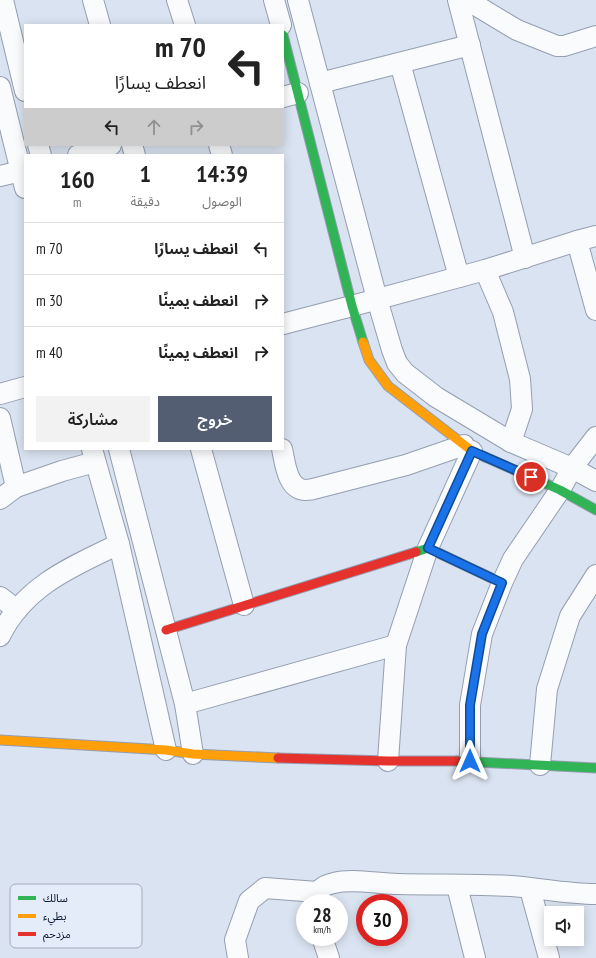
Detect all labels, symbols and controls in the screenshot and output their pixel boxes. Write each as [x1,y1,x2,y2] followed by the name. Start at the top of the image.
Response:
[155,28,206,65] text: 70 m
[220,40,272,92] icon: left
[115,71,206,94] text: انعطف يسارًا
[101,116,123,138] icon: left
[143,116,165,138] icon: ahead
[185,116,207,138] icon: right
[140,158,151,189] text: 1
[196,158,248,189] text: 14:39
[60,164,94,195] text: 160
[130,193,160,210] text: دقيقة
[202,193,242,210] text: الوصول
[73,194,81,211] text: m
[250,238,272,260] icon: left
[36,239,62,258] text: 70 m
[154,239,238,258] text: انعطف يسارًا
[250,290,272,312] icon: right
[36,291,62,310] text: 30 m
[158,291,238,310] text: انعطف يمينًا
[250,342,272,364] icon: right
[36,343,62,362] text: 40 m
[158,343,238,362] text: انعطف يمينًا
[36,396,150,442] button: مشاركة
[158,396,272,442] button: خروج
[514,460,548,494] pin
[520,466,542,488] icon: arrive
[449,740,491,782] position arrow
[10,884,142,948] legend
[43,891,68,905] text: سالك
[356,894,408,946] speed limit sign: 30
[312,902,332,928] text: 28
[544,906,584,946] map controls
[544,906,584,946] button: sound
[43,909,66,926] text: بطيء
[313,923,331,936] text: km/h
[43,927,71,943] text: مزدحم

